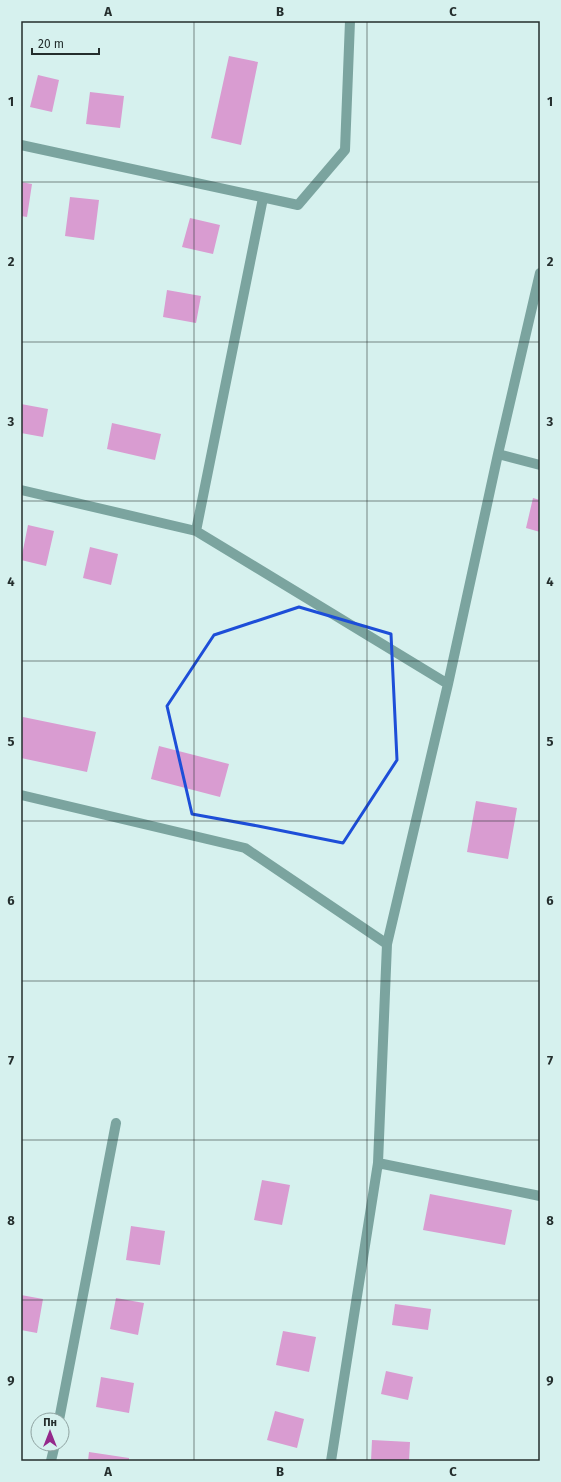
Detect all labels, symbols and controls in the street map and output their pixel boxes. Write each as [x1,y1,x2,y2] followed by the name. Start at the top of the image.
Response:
[103,4,112,19] text: A
[276,4,284,19] text: B
[449,4,457,19] text: C
[32,30,99,56] scale bar
[38,37,64,51] text: 20 m
[8,94,14,109] text: 1
[547,94,553,109] text: 1
[8,254,15,269] text: 2
[547,254,554,269] text: 2
[7,414,15,429] text: 3
[546,414,554,429] text: 3
[7,574,15,589] text: 4
[546,574,554,589] text: 4
[8,734,15,749] text: 5
[547,734,554,749] text: 5
[7,893,15,908] text: 6
[546,893,554,908] text: 6
[8,1053,14,1068] text: 7
[547,1053,553,1068] text: 7
[7,1213,15,1228] text: 8
[546,1213,554,1228] text: 8
[7,1373,15,1388] text: 9
[546,1373,554,1388] text: 9
[30,1412,70,1452] north arrow
[43,1416,57,1429] text: Пн
[103,1464,112,1479] text: A
[276,1464,284,1479] text: B
[449,1464,457,1479] text: C

